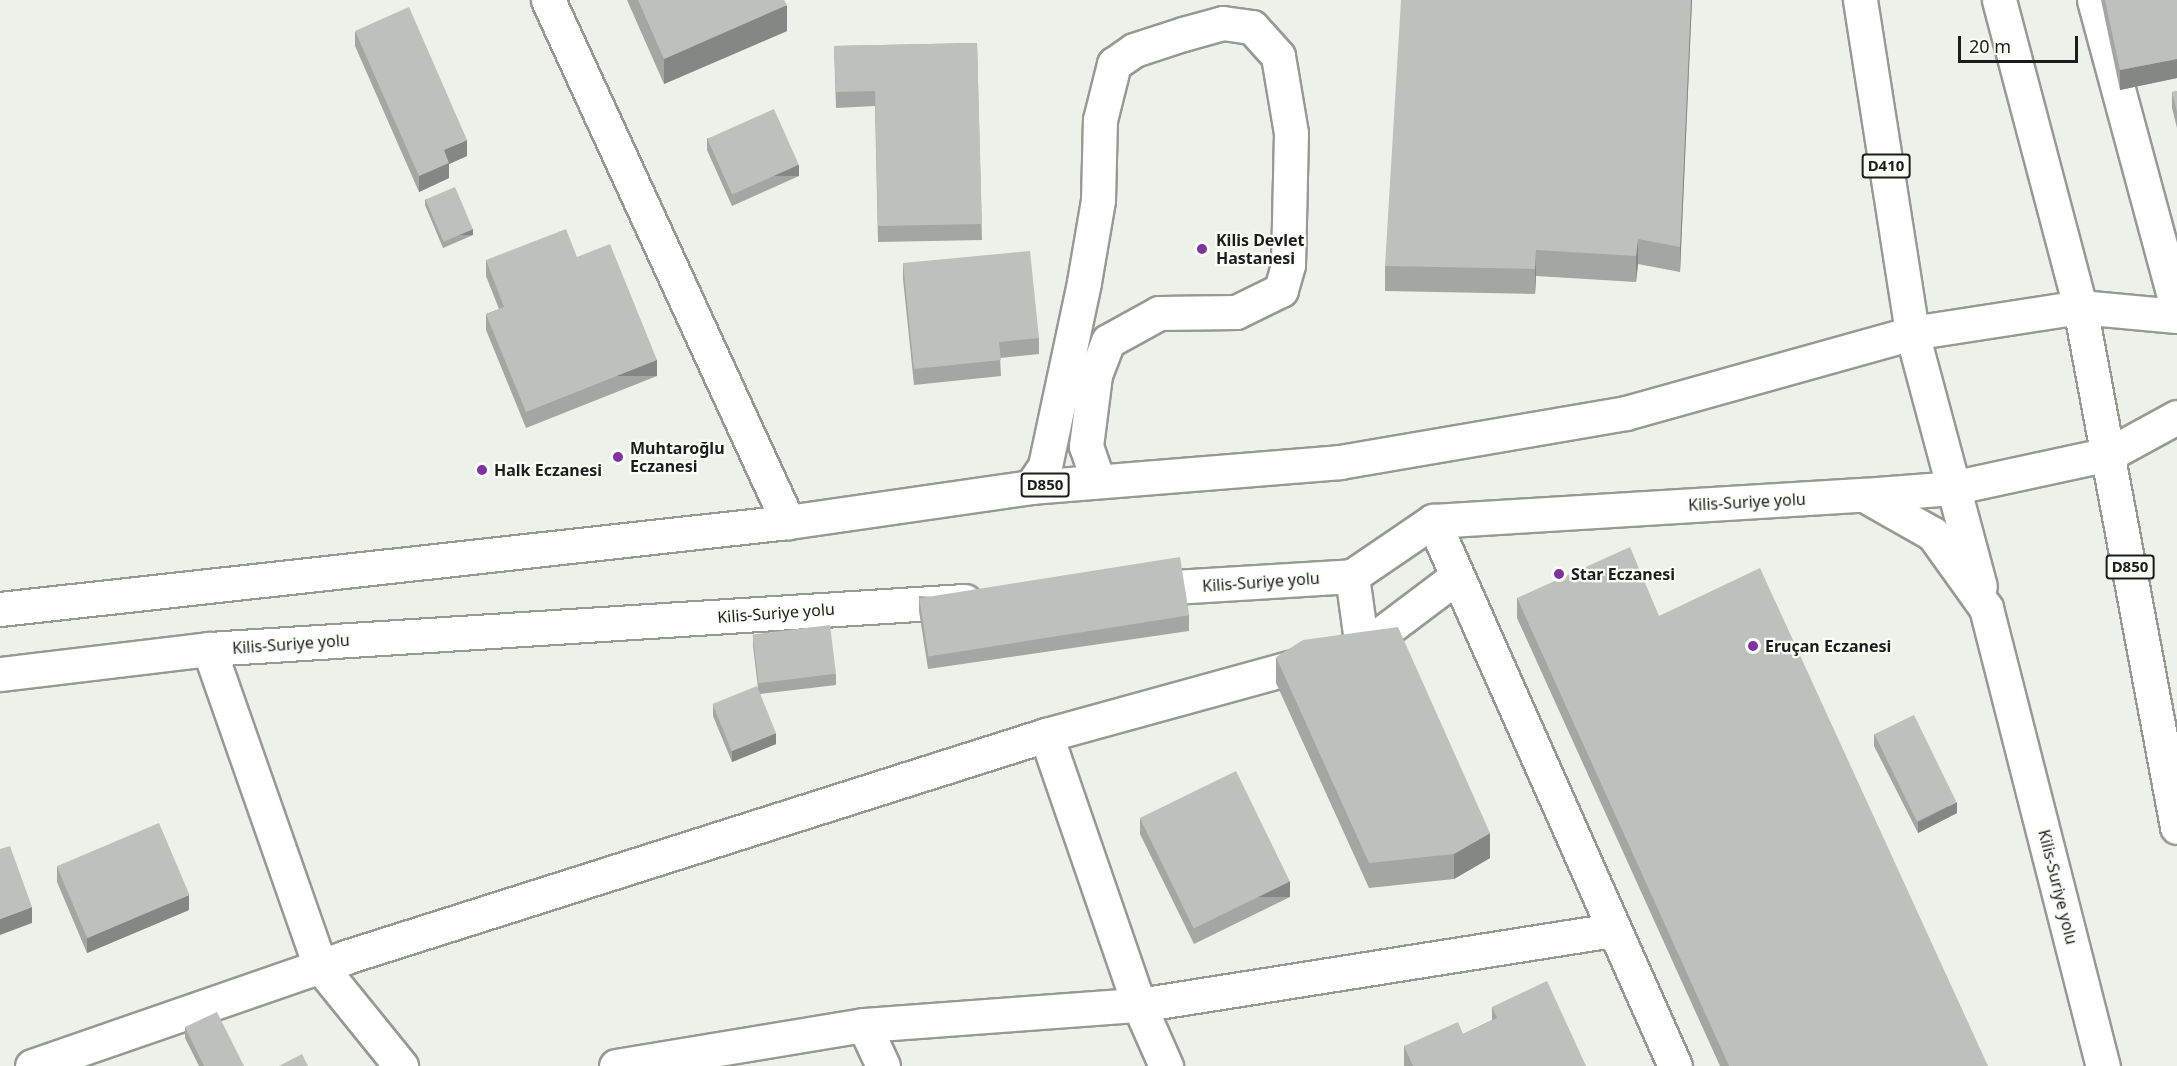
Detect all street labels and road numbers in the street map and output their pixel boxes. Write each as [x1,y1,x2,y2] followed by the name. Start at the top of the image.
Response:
[1860,154,1912,178] road number: D410
[1020,473,1070,497] road number: D850
[1688,489,1806,515] street label: Kilis-Suriye yolu
[2104,555,2156,579] road number: D850
[1202,568,1320,596] street label: Kilis-Suriye yolu
[717,599,835,627] street label: Kilis-Suriye yolu
[232,630,350,658] street label: Kilis-Suriye yolu
[2034,828,2082,946] street label: Kilis-Suriye yolu

